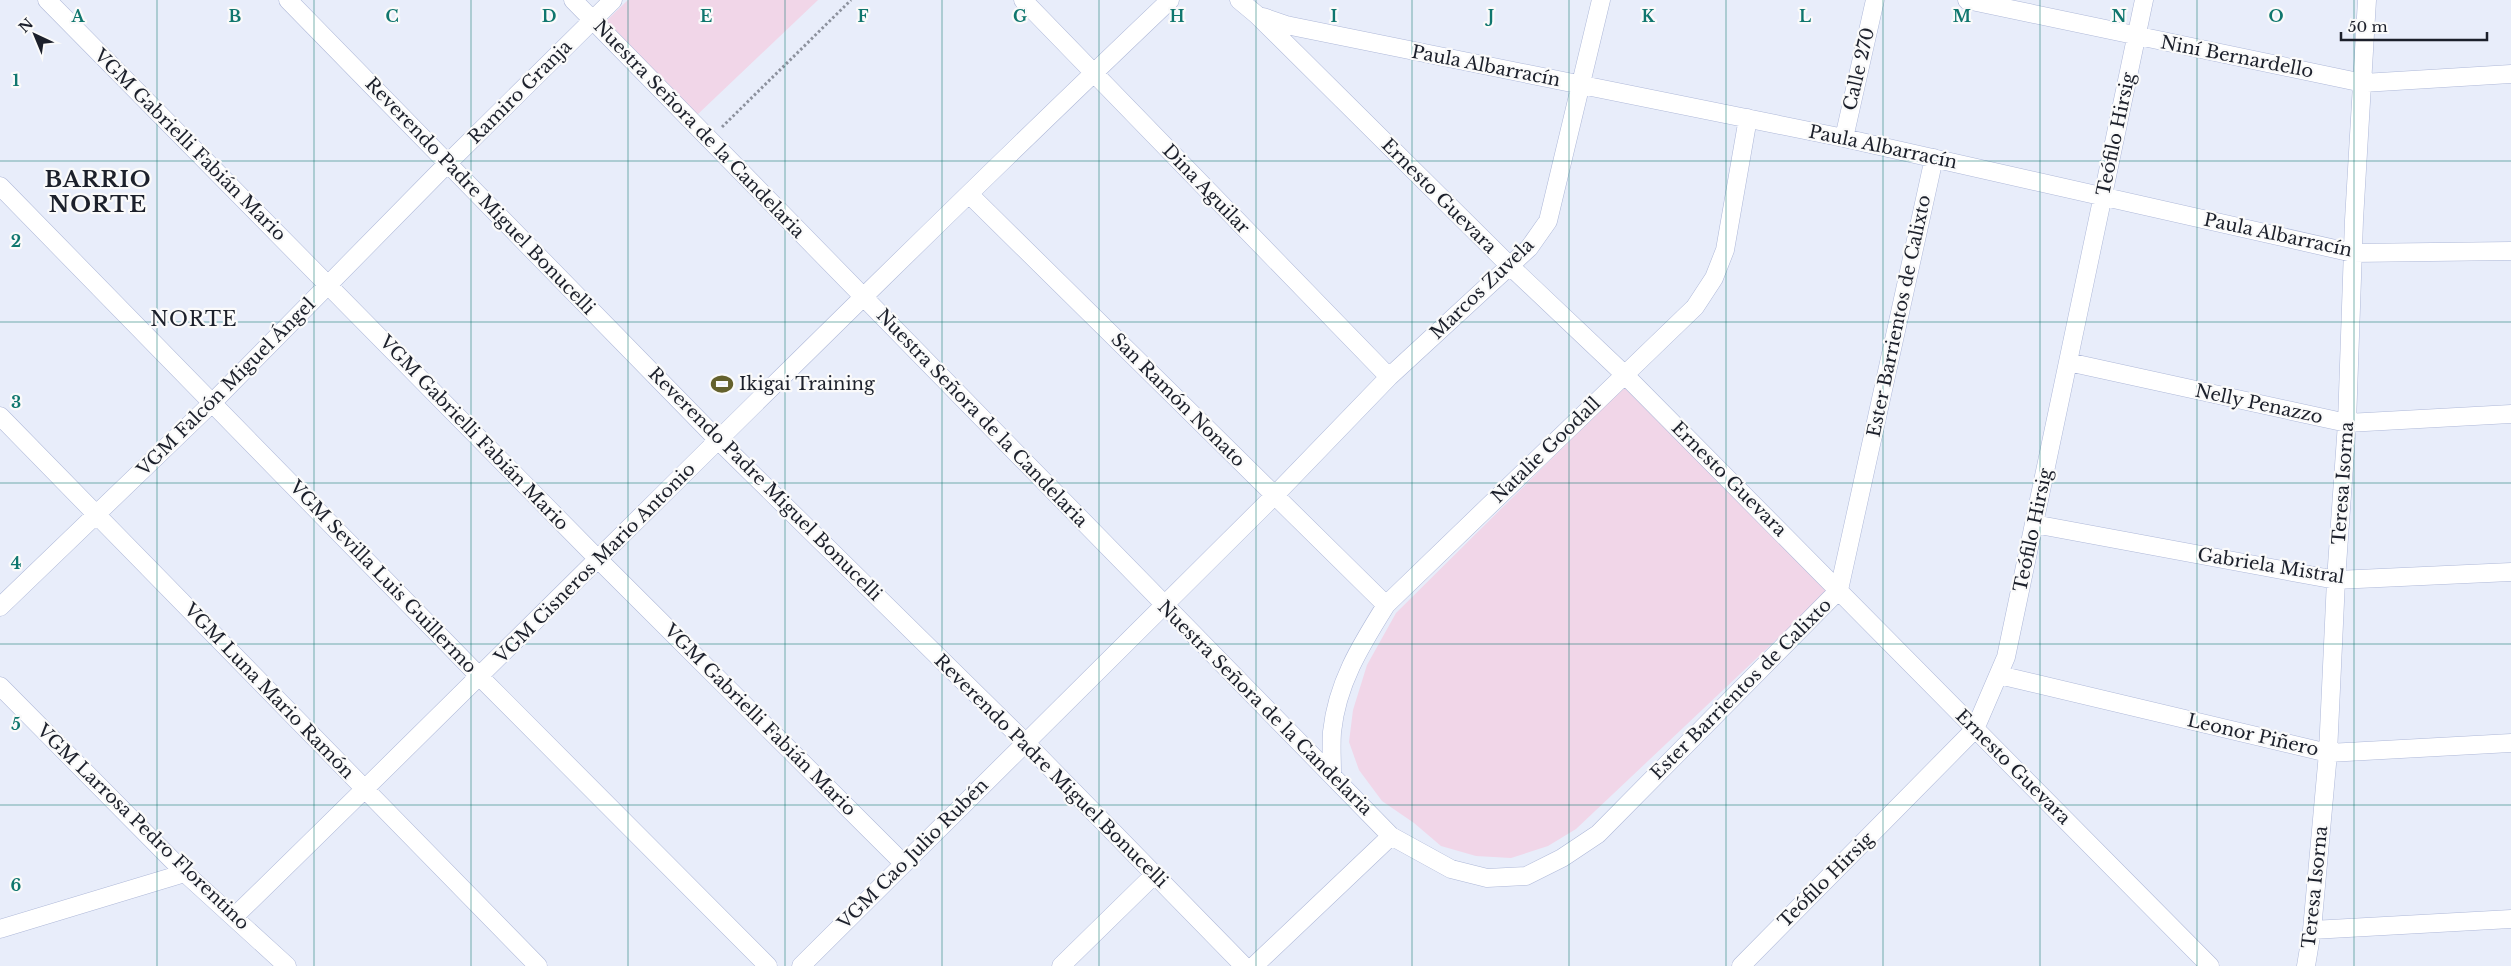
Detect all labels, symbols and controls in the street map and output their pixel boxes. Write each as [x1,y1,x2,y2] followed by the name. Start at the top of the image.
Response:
[71,6,86,26] text: A
[229,6,242,26] text: B
[385,6,399,26] text: C
[542,6,556,26] text: D
[700,6,712,26] text: E
[857,6,869,26] text: F
[1013,6,1027,26] text: G
[1169,6,1185,26] text: H
[1331,6,1338,26] text: I
[1485,6,1494,26] text: J
[1641,6,1655,26] text: K
[1799,6,1811,26] text: L
[1953,6,1971,26] text: M
[2111,6,2127,26] text: N
[2268,6,2284,26] text: O
[10,10,60,60] north arrow
[2341,10,2487,42] scale bar
[15,15,37,37] text: N
[589,15,809,243] street label: Nuestra Señora de la Candelaria
[2348,17,2388,36] text: 50 m
[1839,25,1879,113] street label: Calle 270
[2159,31,2315,83] street label: Niní Bernardello
[464,36,576,148] street label: Ramiro Granja
[1410,41,1562,91] street label: Paula Albarracín
[89,44,291,246] street label: VGM Gabrielli Fabián Mario
[13,70,20,90] text: 1
[2092,70,2140,198] street label: Teófilo Hirsig
[361,73,599,319] street label: Reverendo Padre Miguel Bonucelli
[1807,121,1959,173] street label: Paula Albarracín
[1377,134,1501,258] street label: Ernesto Guevara
[1158,140,1254,239] street label: Dina Aguilar
[45,166,151,218] district label: BARRIO NORTE
[1863,193,1935,439] street label: Ester Barrientos de Calixto
[2202,209,2354,261] street label: Paula Albarracín
[11,231,21,251] text: 2
[1426,234,1538,344] street label: Marcos Zuvela
[131,293,320,481] street label: VGM Falcón Miguel Ángel
[872,304,1092,532] street label: Nuestra Señora de la Candelaria
[150,307,238,331] district label: NORTE
[1106,328,1250,472] street label: San Ramón Nonato
[374,330,573,535] street label: VGM Gabrielli Fabián Mario
[644,363,886,605] street label: Reverendo Padre Miguel Bonucelli
[709,371,735,397] sports icon: Ikigai Training
[739,373,875,395] place label: Ikigai Training
[2193,380,2325,428] street label: Nelly Penazzo
[11,392,21,412] text: 3
[1487,392,1605,508] street label: Natalie Goodall
[1667,417,1791,541] street label: Ernesto Guevara
[2328,421,2358,545] street label: Teresa Isorna
[489,458,700,669] street label: VGM Cisneros Mario Antonio
[2009,466,2057,594] street label: Teófilo Hirsig
[284,475,481,678] street label: VGM Sevilla Luis Guillermo
[2196,544,2346,588] street label: Gabriela Mistral
[11,553,21,573] text: 4
[1646,594,1836,784] street label: Ester Barrientos de Calixto
[1153,596,1377,820] street label: Nuestra Señora de la Candelaria
[179,598,359,783] street label: VGM Luna Mario Ramón
[659,619,861,821] street label: VGM Gabrielli Fabián Mario
[930,650,1172,892] street label: Reverendo Padre Miguel Bonucelli
[1951,705,2075,829] street label: Ernesto Guevara
[2185,709,2321,761] street label: Leonor Piñero
[11,714,21,734] text: 5
[32,719,254,934] street label: VGM Larrosa Pedro Florentino
[832,774,993,935] street label: VGM Cao Julio Rubén
[2298,825,2332,949] street label: Teresa Isorna
[1774,828,1878,932] street label: Teófilo Hirsig
[11,875,22,895] text: 6

